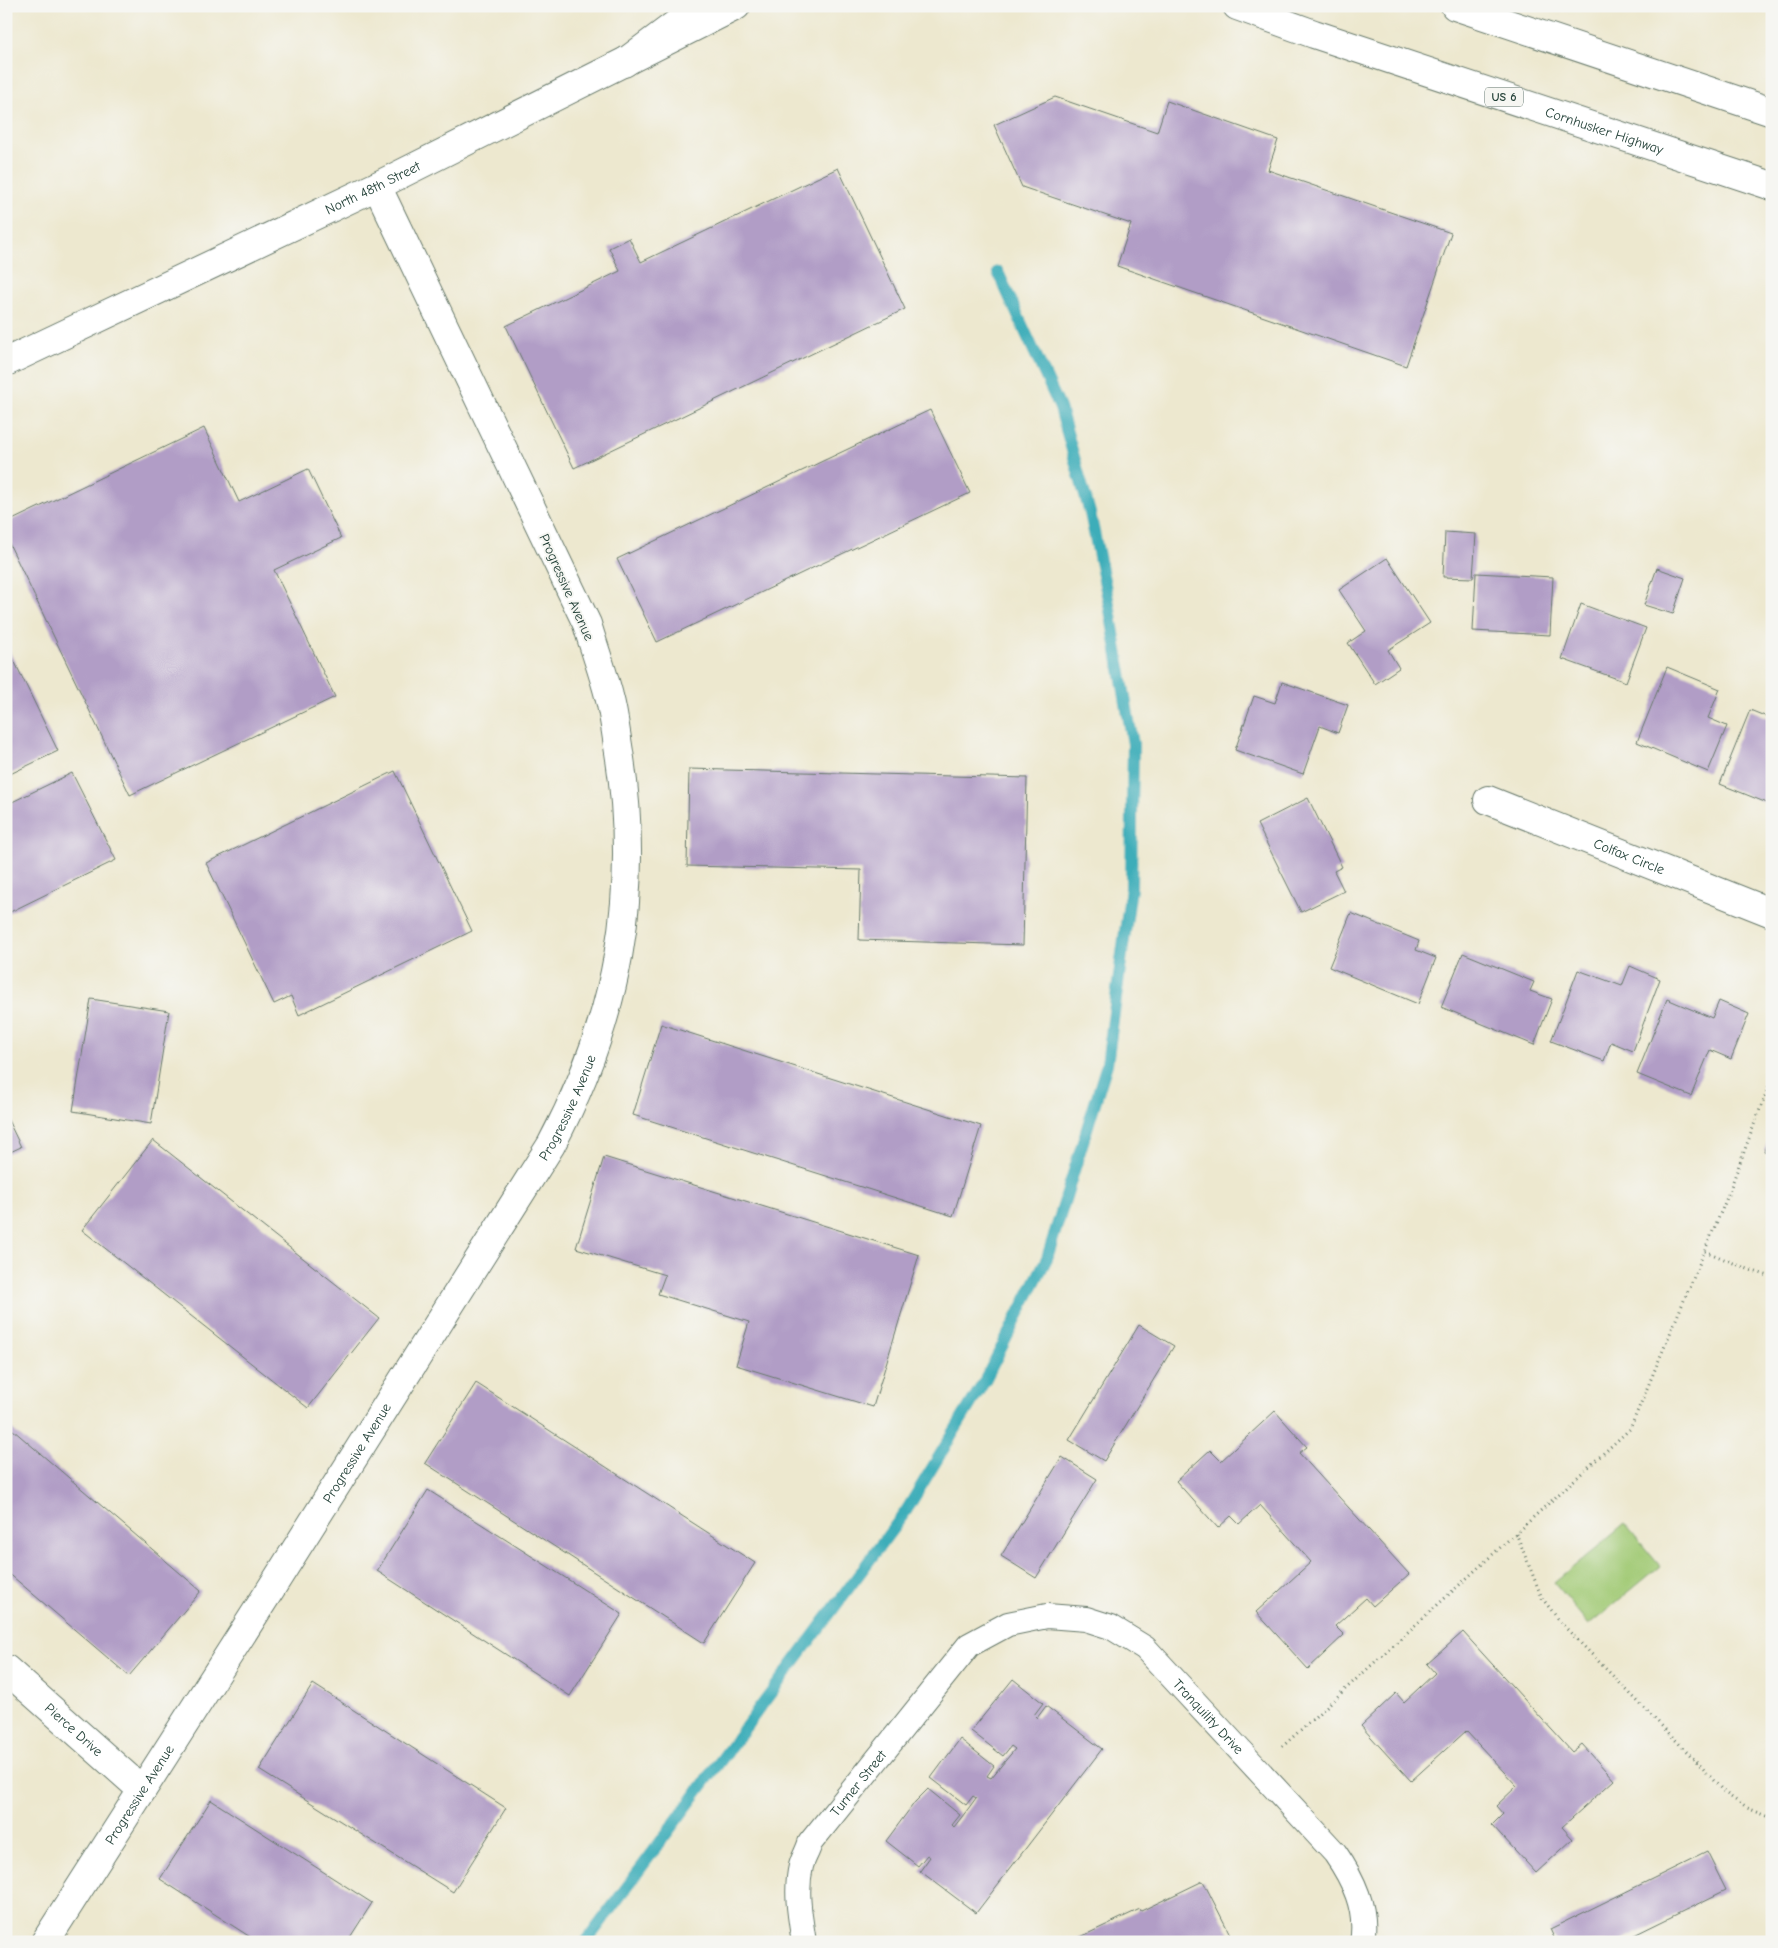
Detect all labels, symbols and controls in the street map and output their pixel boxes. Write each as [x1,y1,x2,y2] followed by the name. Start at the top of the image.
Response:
[1485,88,1523,106] road number: US 6
[1543,103,1666,159] street label: Cornhusker Highway
[323,157,424,218] street label: North 48th Street
[535,531,598,643] street label: Progressive Avenue
[1591,835,1667,878] street label: Colfax Circle
[535,1052,600,1164] street label: Progressive Avenue
[319,1400,395,1506] street label: Progressive Avenue
[1169,1676,1247,1758] street label: Tranquility Drive
[41,1700,106,1760] street label: Pierce Drive
[102,1742,178,1848] street label: Progressive Avenue
[827,1746,891,1820] street label: Turner Street

